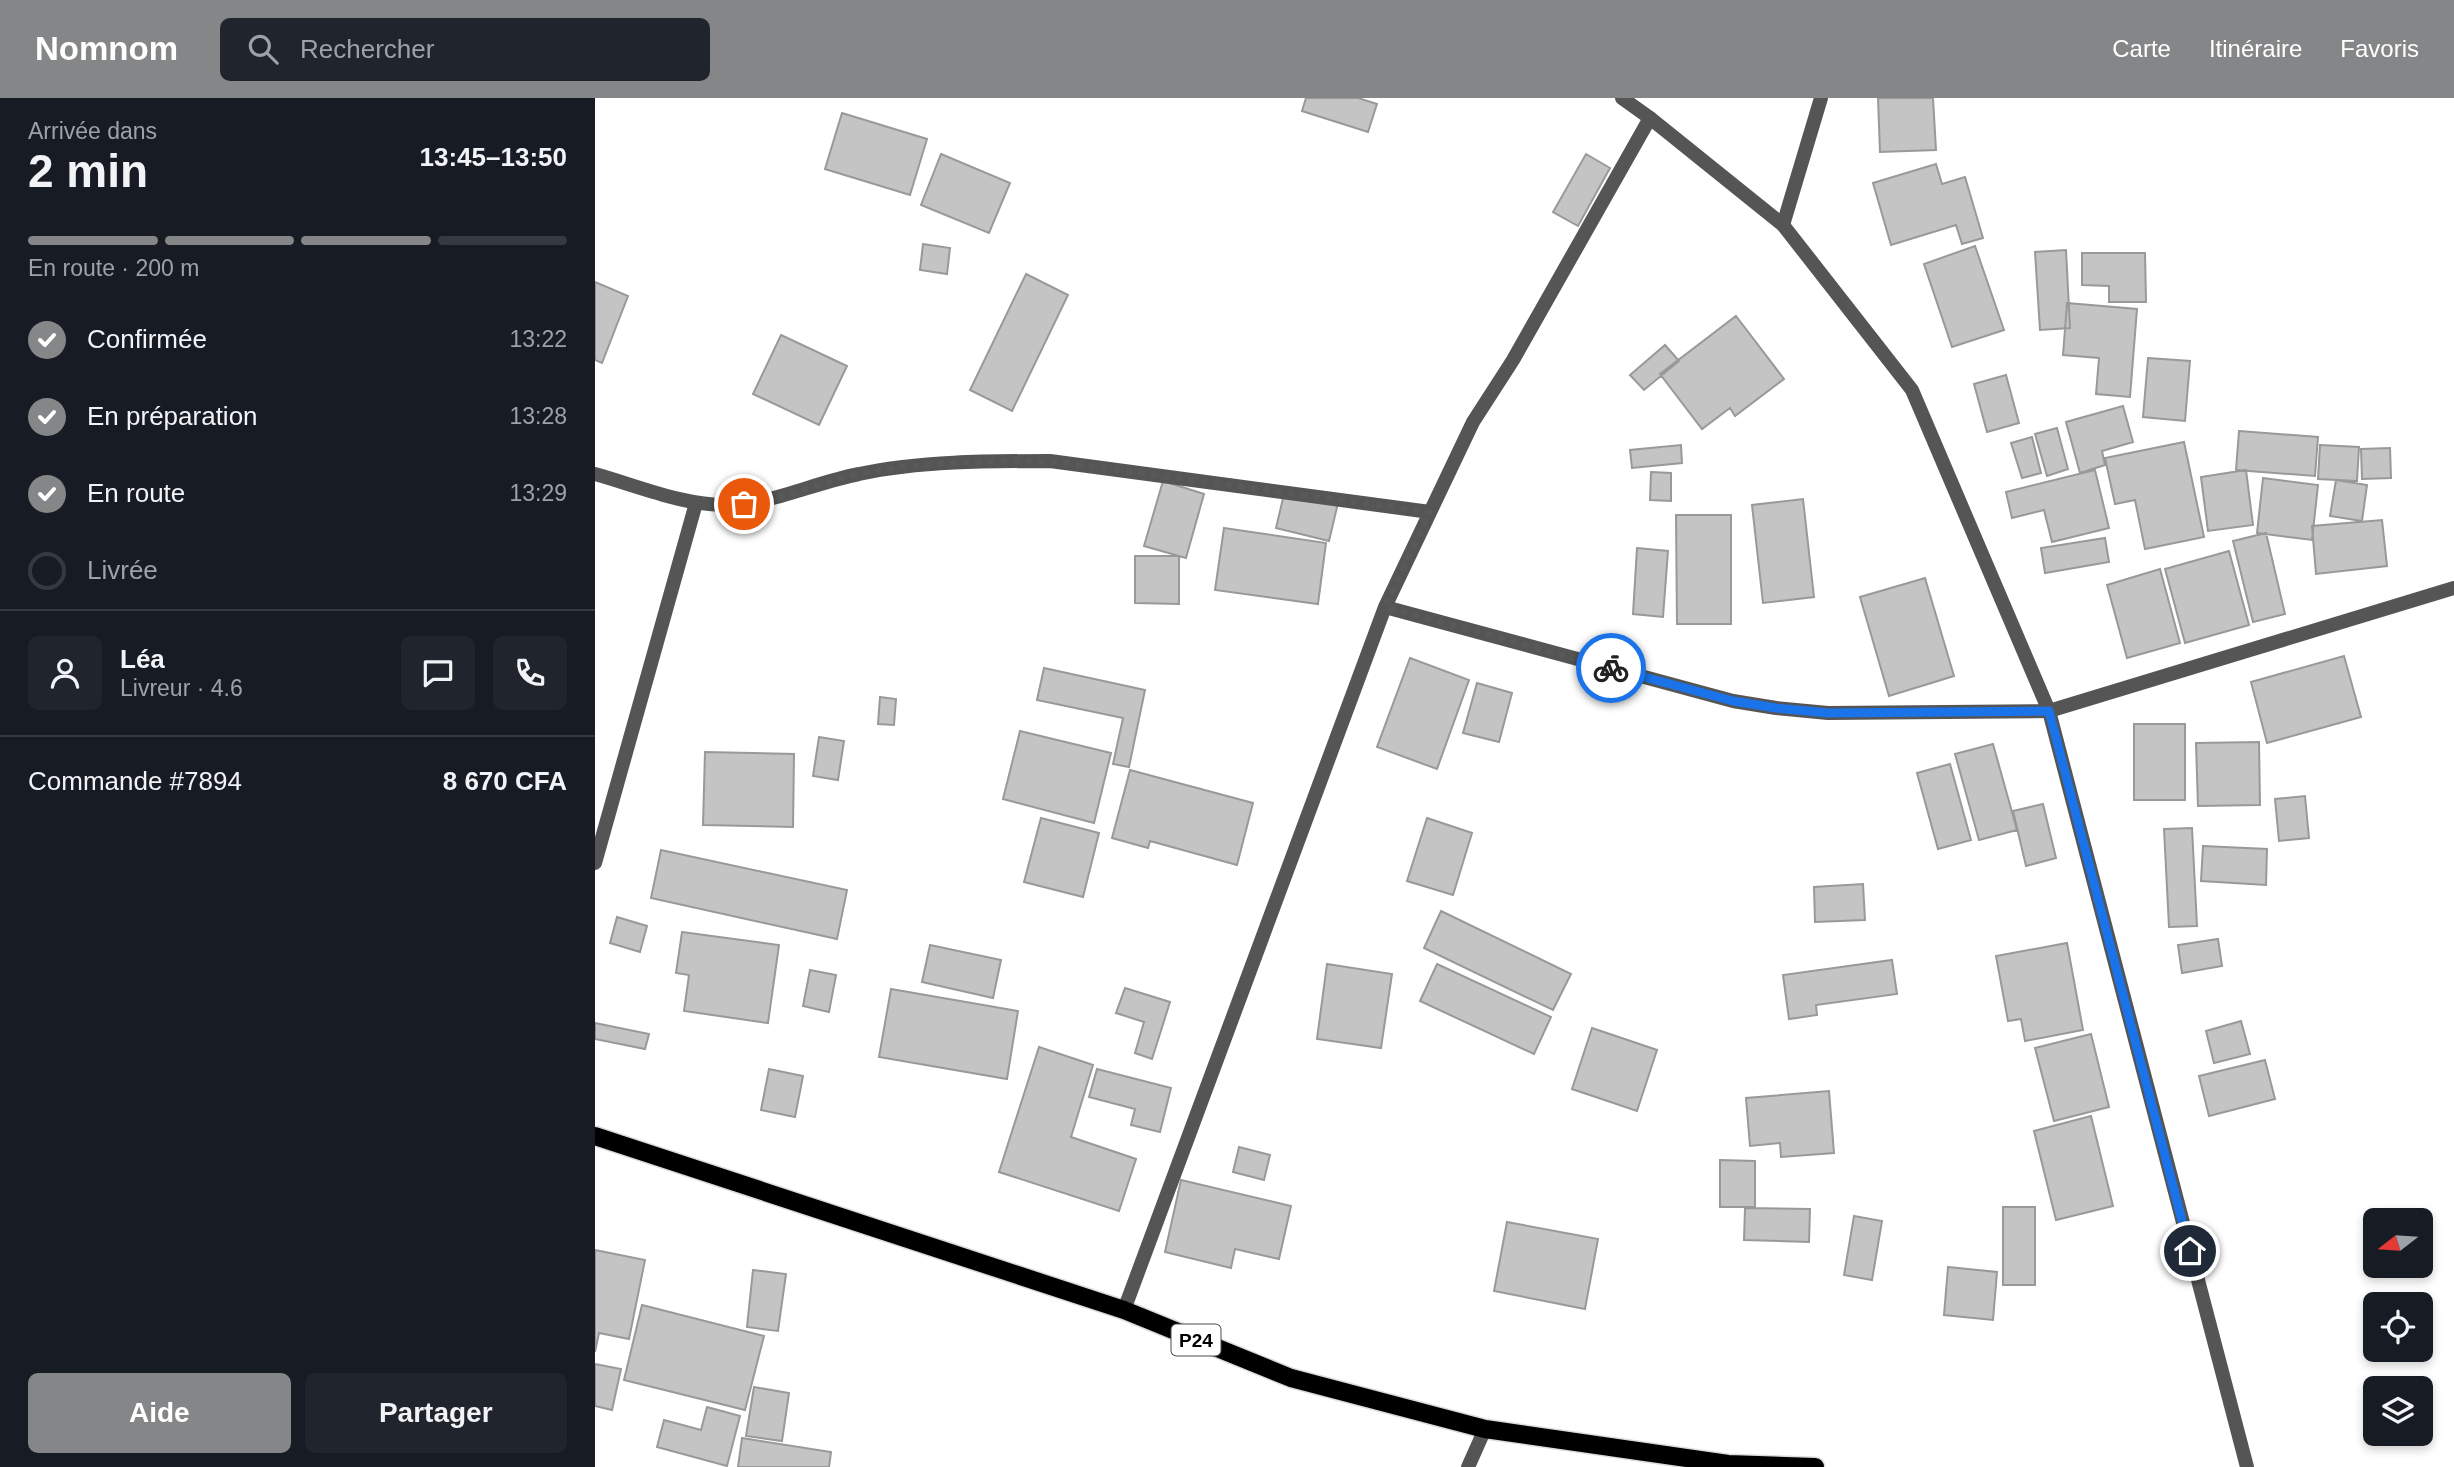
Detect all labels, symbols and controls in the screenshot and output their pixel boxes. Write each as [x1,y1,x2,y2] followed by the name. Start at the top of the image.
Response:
[220,18,710,81] search box
[35,30,178,67] text: Nomnom
[244,30,282,68] icon: search
[300,34,434,64] text: Rechercher
[2112,35,2171,62] text: Carte
[2209,35,2302,62] text: Itinéraire
[2340,35,2419,62] text: Favoris
[28,118,157,144] text: Arrivée dans
[420,142,567,172] text: 13:45–13:50
[28,145,148,197] text: 2 min
[28,255,199,281] text: En route · 200 m
[28,321,66,359] icon: check
[87,324,207,354] text: Confirmée
[509,326,567,352] text: 13:22
[28,398,66,436] icon: check
[87,401,258,431] text: En préparation
[509,403,567,429] text: 13:28
[714,474,774,534] pin
[28,475,66,513] icon: check
[87,478,185,508] text: En route
[509,480,567,506] text: 13:29
[725,485,763,523] icon: bag
[87,555,158,585] text: Livrée
[1576,633,1646,703] courier
[28,636,102,710] button: person
[401,636,475,710] button: chat
[493,636,567,710] button: phone
[120,644,165,674] text: Léa
[1592,649,1630,687] icon: bike
[120,675,243,701] text: Livreur · 4.6
[28,766,242,796] text: Commande #7894
[443,766,567,796] text: 8 670 CFA
[2363,1208,2433,1278] north arrow
[2363,1208,2433,1446] map controls
[2160,1221,2220,1281] pin
[2171,1232,2209,1270] icon: home
[2363,1292,2433,1362] button: locate
[1171,1324,1221,1356] road number: P24
[28,1373,291,1453] button: Aide
[305,1373,567,1453] button: Partager
[2363,1376,2433,1446] button: layers

